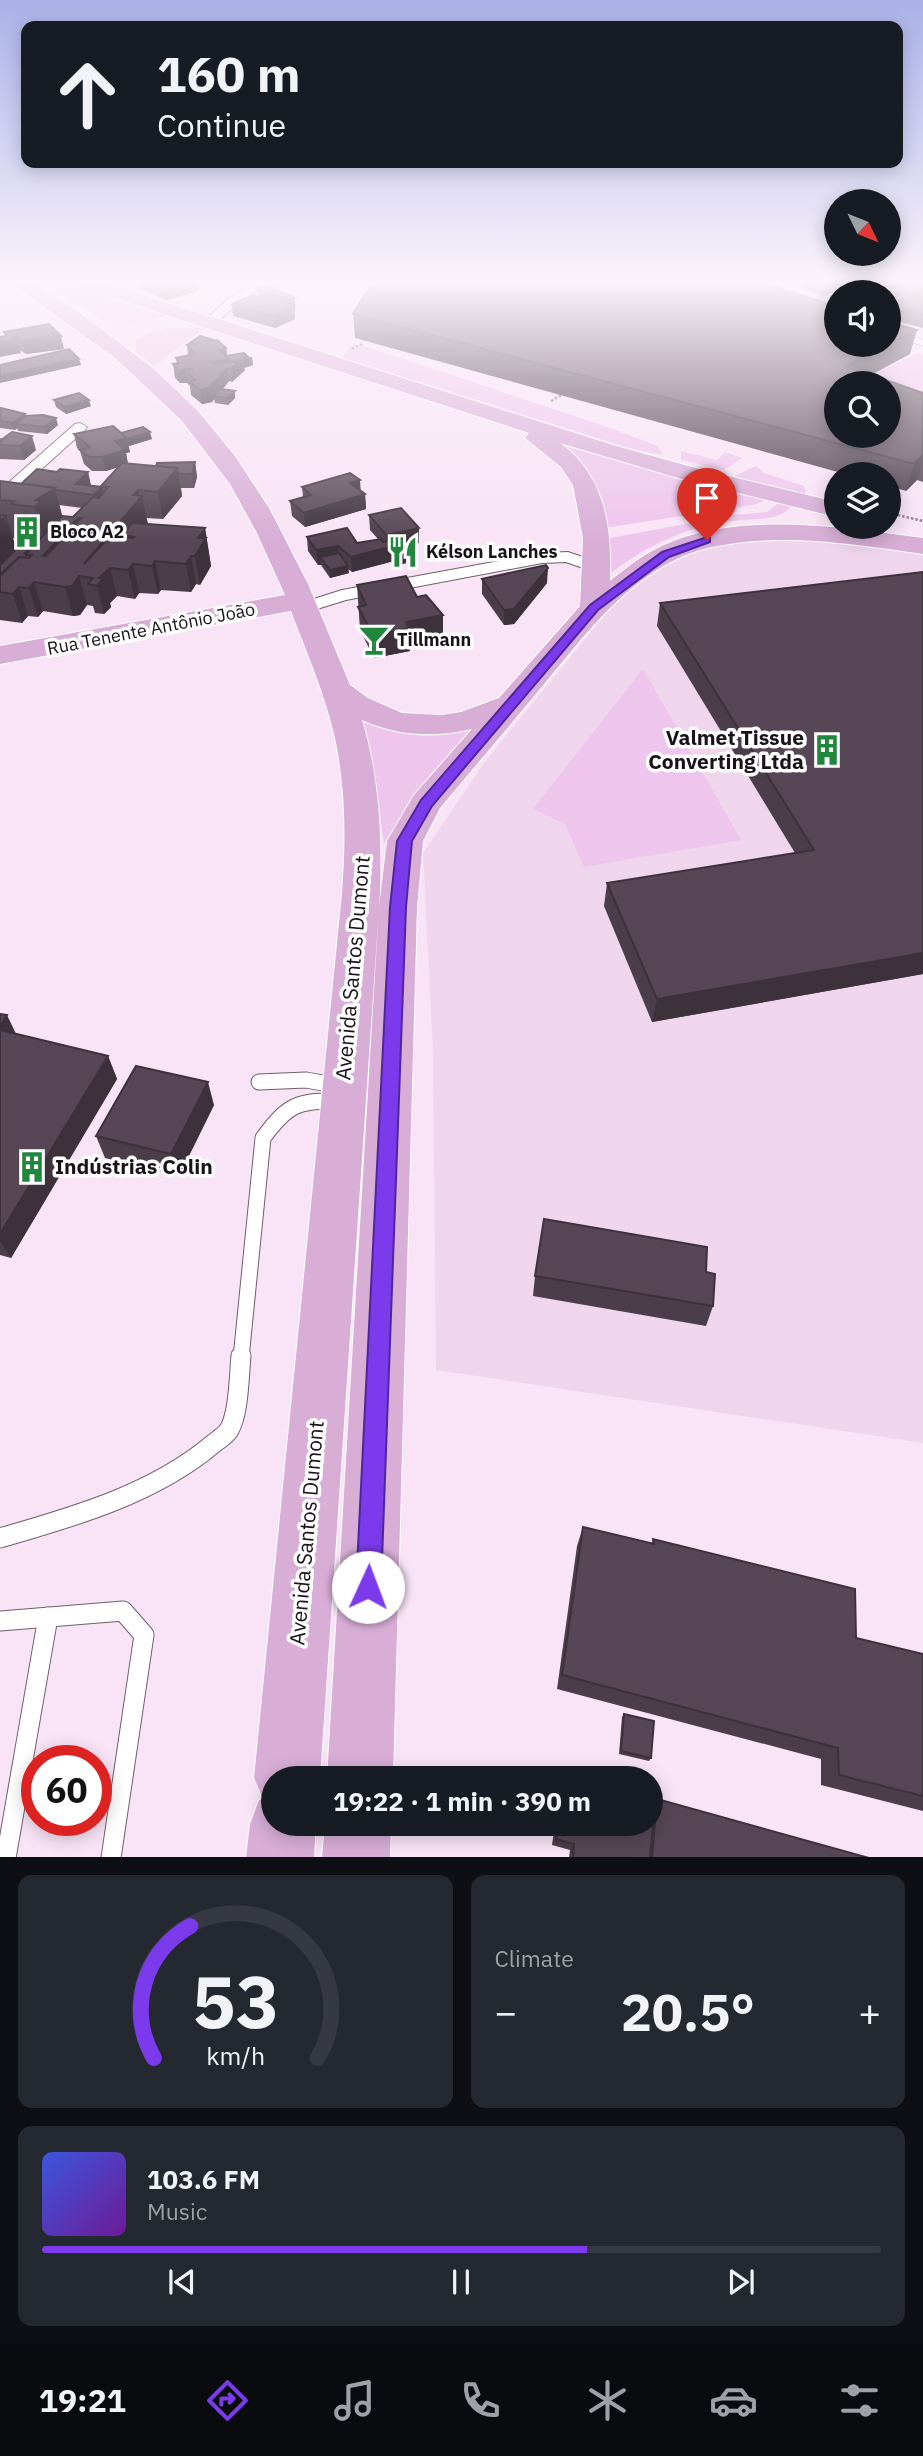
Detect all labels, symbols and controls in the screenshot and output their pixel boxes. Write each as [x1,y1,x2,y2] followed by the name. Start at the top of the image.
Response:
[157,42,301,105] text: 160 m
[42,49,133,140] icon: ahead
[157,104,286,146] text: Continue
[824,189,901,266] north arrow
[824,189,901,539] map controls
[824,280,901,357] button: sound
[824,371,901,448] button: search
[824,462,901,539] button: layers
[677,468,737,540] pin
[688,479,726,517] icon: arrive
[10,515,44,549] building icon: Bloco A2
[50,520,124,543] place label: Bloco A2
[386,535,420,569] restaurant icon: Kélson Lanches
[426,540,558,563] place label: Kélson Lanches
[45,597,257,660] street label: Rua Tenente Antônio João
[357,623,391,657] bar icon: Tillmann
[397,628,471,651] place label: Tillmann
[648,723,804,775] place label: Valmet Tissue Converting Ltda
[810,733,844,767] building icon: Valmet Tissue Converting Ltda
[328,854,376,1081] street label: Avenida Santos Dumont
[15,1150,49,1184] building icon: Indústrias Colin
[55,1152,213,1180] place label: Indústrias Colin
[282,1419,330,1646] street label: Avenida Santos Dumont
[331,1550,405,1624] position arrow
[21,1745,112,1836] speed limit sign: 60
[333,1784,591,1818] text: 19:22 · 1 min · 390 m
[495,1943,574,1973] text: Climate
[192,1953,279,2048] text: 53
[621,1978,755,2045] text: 20.5°
[495,1987,517,2036] text: −
[858,1987,881,2036] text: +
[206,2038,265,2071] text: km/h
[147,2162,260,2196] text: 103.6 FM
[147,2196,207,2226] text: Music
[163,2263,201,2301] icon: previous
[442,2263,480,2301] icon: pause
[722,2263,760,2301] icon: next
[203,2376,252,2425] icon: directions
[330,2376,379,2425] icon: music
[456,2376,505,2425] icon: phone
[583,2376,632,2425] icon: climate
[709,2376,758,2425] icon: car
[835,2376,884,2425] icon: filters
[39,2379,126,2421] text: 19:21

